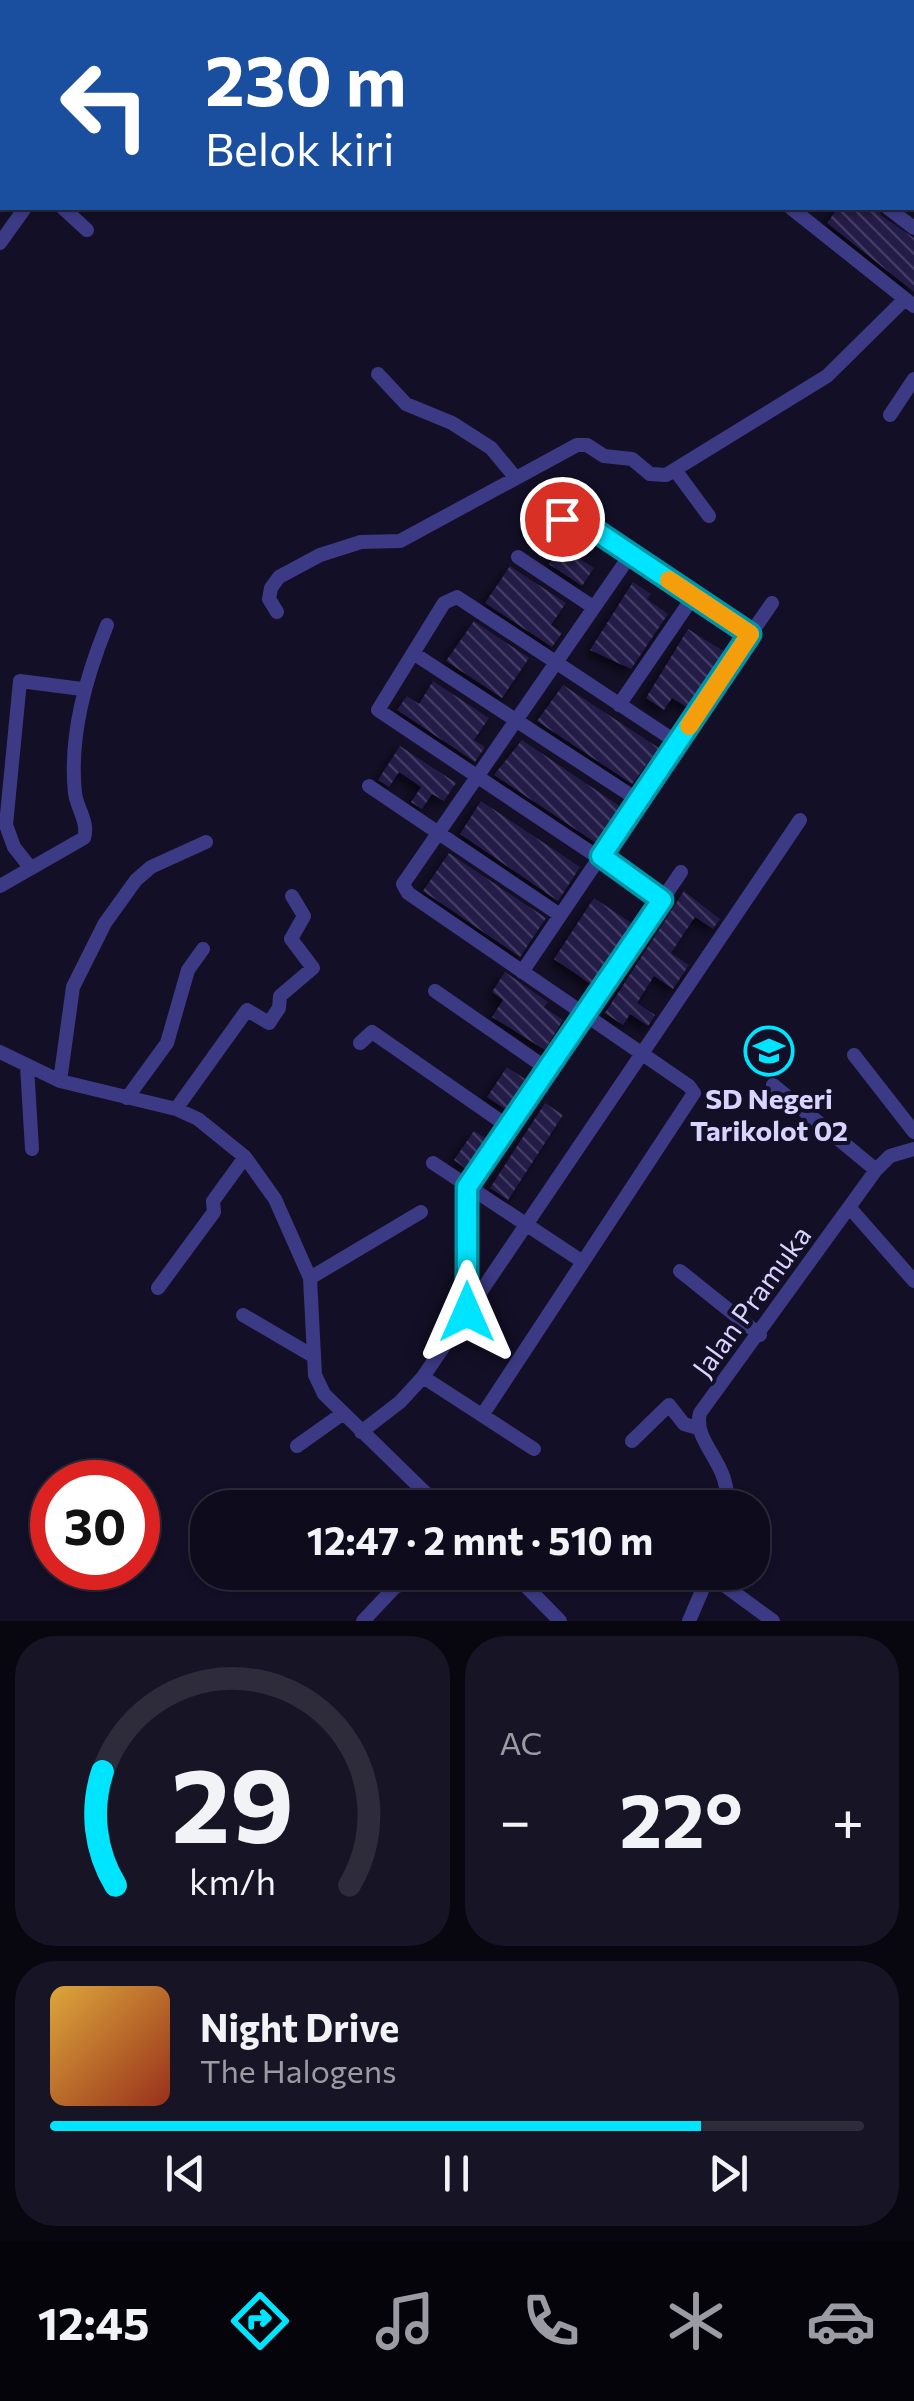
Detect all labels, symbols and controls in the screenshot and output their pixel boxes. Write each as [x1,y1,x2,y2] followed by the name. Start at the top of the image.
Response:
[205,35,407,120] text: 230 m
[40,40,170,170] icon: left
[205,120,395,175] text: Belok kiri
[520,477,605,562] pin
[535,492,590,547] icon: arrive
[743,1025,795,1077] school or university icon: SD Negeri Tarikolot 02
[690,1081,848,1147] place label: SD Negeri Tarikolot 02
[685,1219,817,1383] street label: Jalan Pramuka
[415,1260,519,1364] position arrow
[30,1460,160,1590] speed limit sign: 30
[307,1516,653,1563] text: 12:47 · 2 mnt · 510 m
[500,1722,543,1762] text: AC
[171,1737,294,1864] text: 29
[619,1772,743,1863] text: 22°
[500,1785,531,1852] text: −
[832,1785,864,1852] text: +
[189,1859,276,1902] text: km/h
[200,2003,399,2050] text: Night Drive
[200,2050,397,2090] text: The Halogens
[158,2146,213,2201] icon: previous
[429,2146,484,2201] icon: pause
[701,2146,756,2201] icon: next
[225,2286,295,2356] icon: directions
[370,2286,440,2356] icon: music
[516,2286,586,2356] icon: phone
[661,2286,731,2356] icon: climate
[806,2286,876,2356] icon: car
[38,2294,149,2349] text: 12:45

